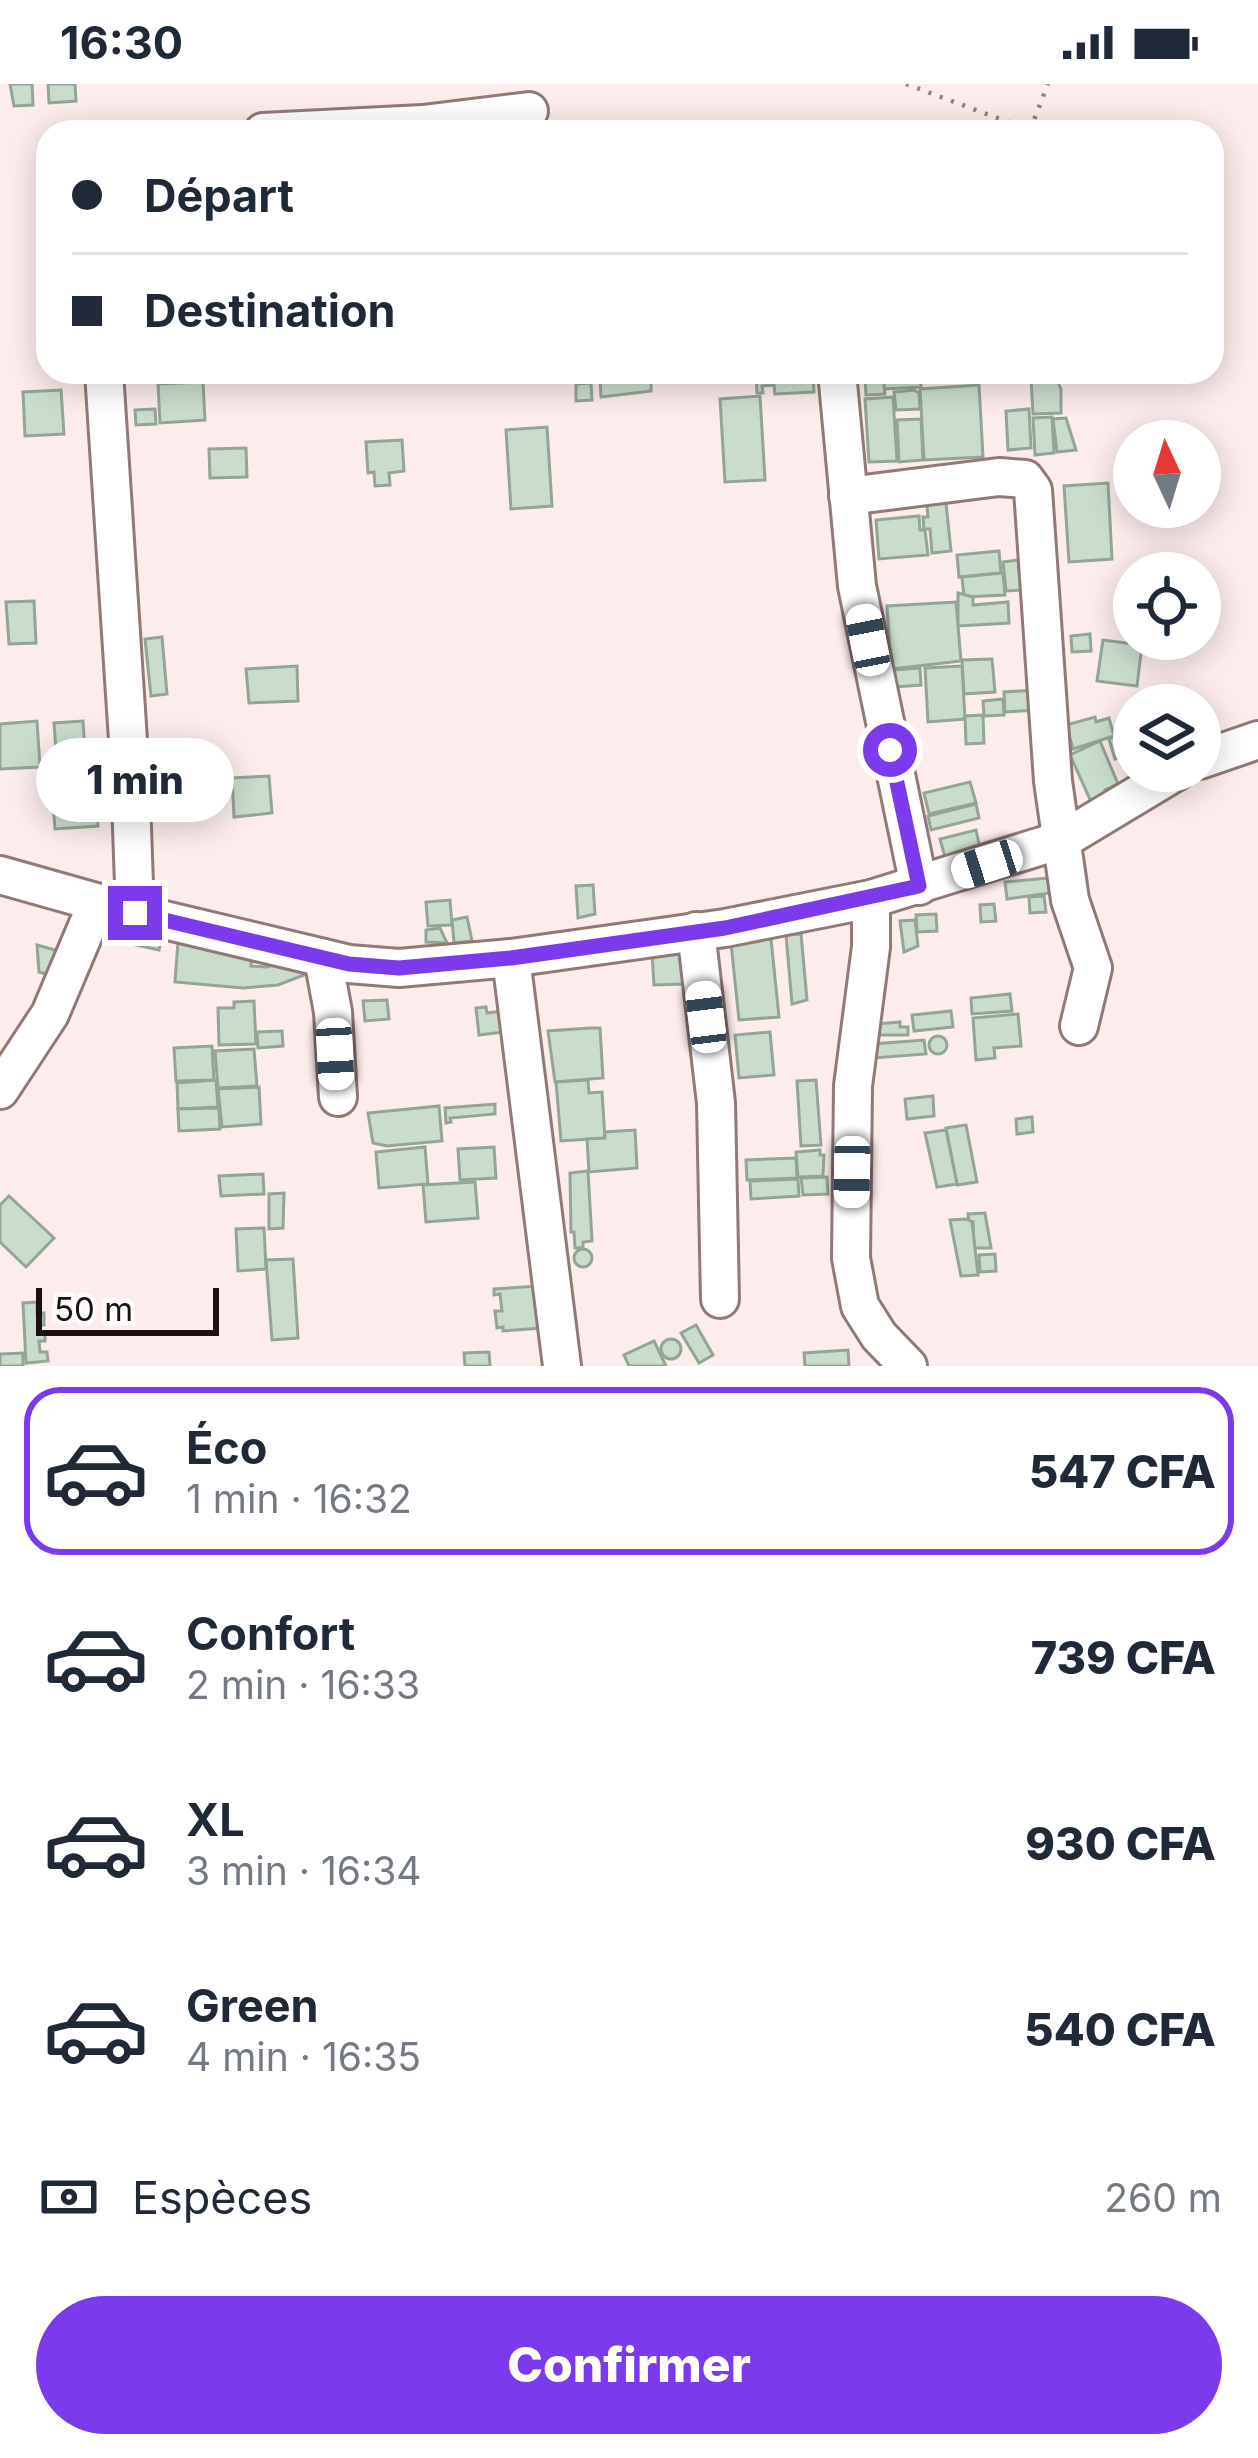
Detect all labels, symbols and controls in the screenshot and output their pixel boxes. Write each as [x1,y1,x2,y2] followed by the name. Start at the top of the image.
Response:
[60,15,183,70] text: 16:30
[144,168,294,223] text: Départ
[144,283,396,338] text: Destination
[1113,420,1221,528] north arrow
[1113,420,1221,792] map controls
[1113,552,1221,660] button: locate
[843,601,893,679] car
[1113,684,1221,792] button: layers
[863,723,917,777] route start
[36,739,234,823] callout: 1 min
[86,756,184,803] text: 1 min
[947,836,1027,892] car
[108,886,162,940] route end
[684,979,728,1055] car
[315,1017,355,1091] car
[833,1136,871,1208] car
[36,1282,219,1335] scale bar
[54,1289,133,1329] text: 50 m
[42,1417,150,1525] icon: car
[186,1420,267,1475] text: Éco
[1029,1444,1216,1499] text: 547 CFA
[186,1475,412,1522] text: 1 min · 16:32
[42,1603,150,1711] icon: car
[186,1606,355,1661] text: Confort
[1031,1630,1216,1685] text: 739 CFA
[186,1661,420,1708] text: 2 min · 16:33
[42,1789,150,1897] icon: car
[186,1792,245,1847] text: XL
[1025,1816,1216,1871] text: 930 CFA
[186,1847,421,1894] text: 3 min · 16:34
[42,1975,150,2083] icon: car
[186,1978,319,2033] text: Green
[1024,2002,1216,2057] text: 540 CFA
[186,2033,421,2080] text: 4 min · 16:35
[36,2164,102,2230] icon: cash
[132,2170,312,2225] text: Espèces
[1104,2174,1222,2221] text: 260 m
[36,2296,1222,2434] button: Confirmer

